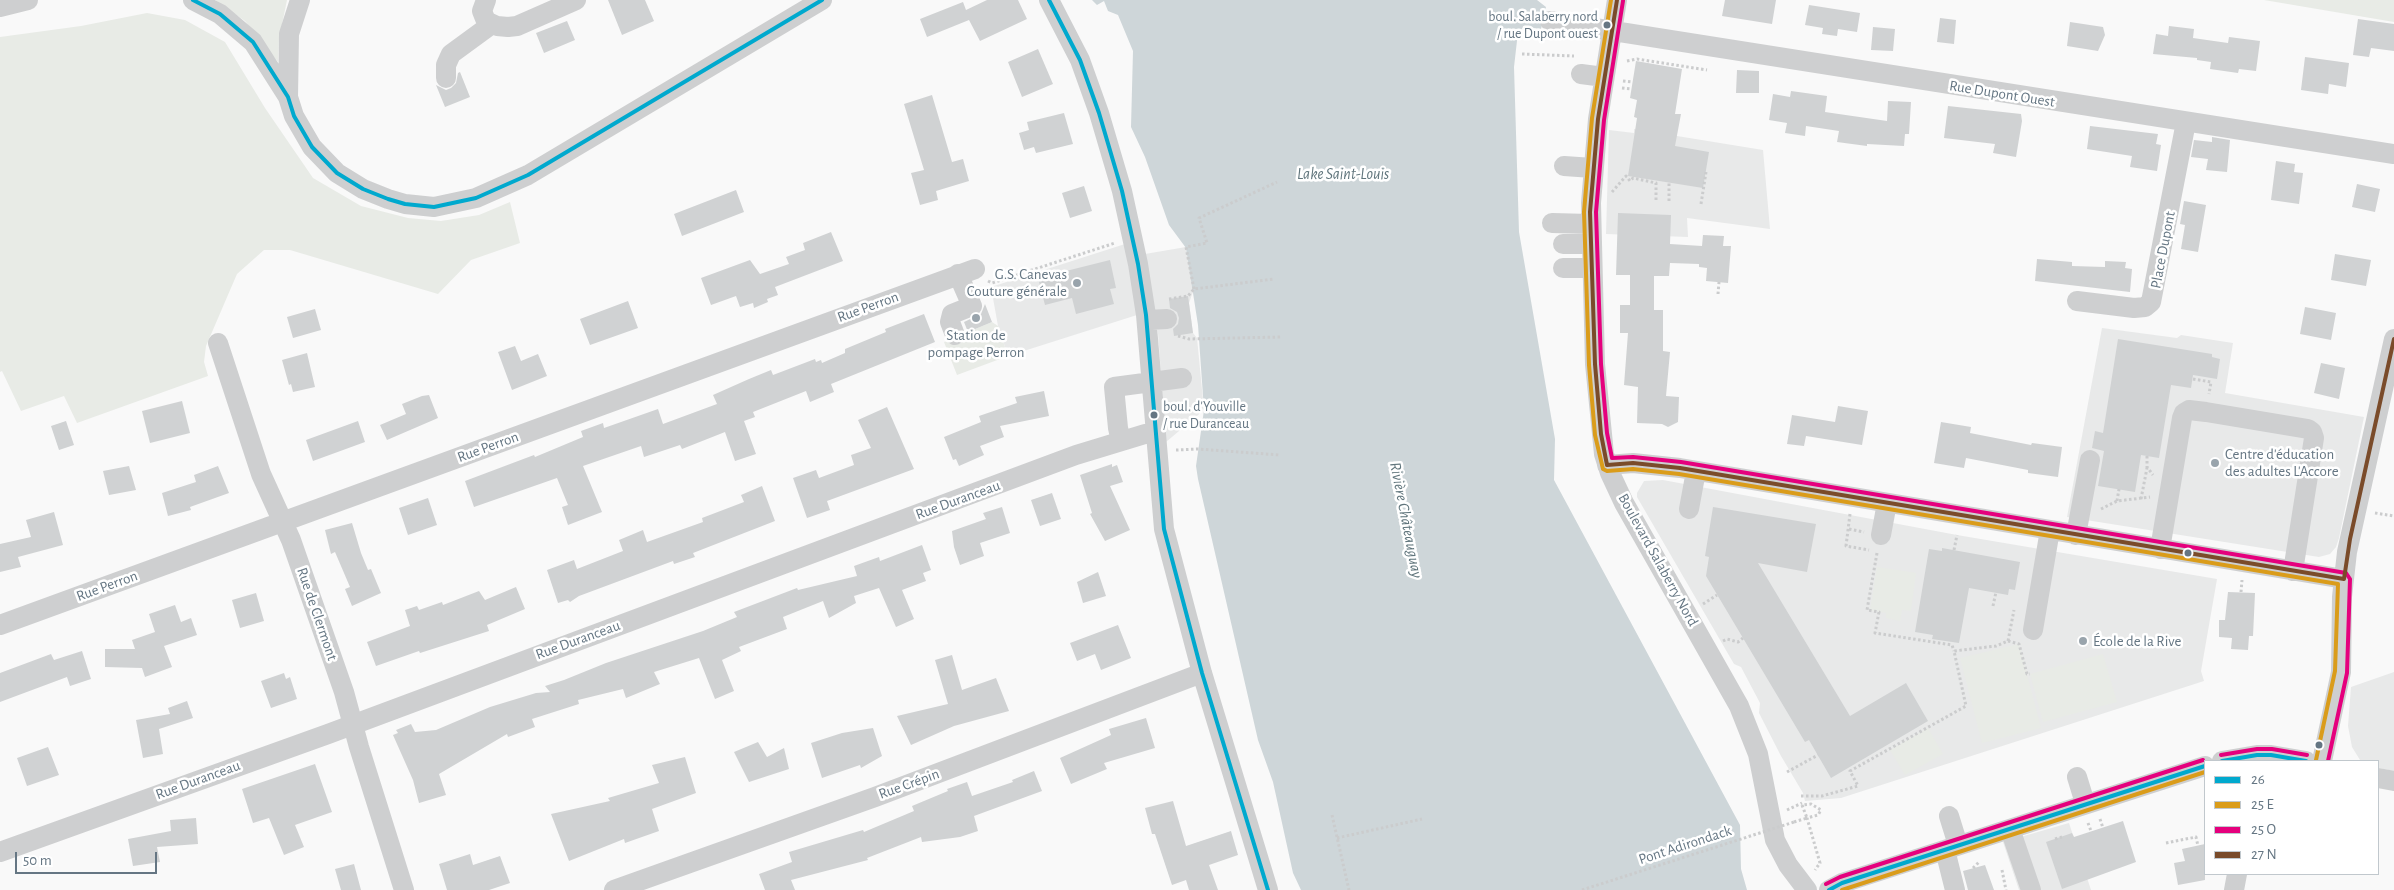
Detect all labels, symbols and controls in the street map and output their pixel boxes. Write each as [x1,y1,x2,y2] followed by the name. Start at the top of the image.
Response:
[1488,9,1598,41] place label: boul. Salaberry nord / rue Dupont ouest
[1602,20,1612,30] marker: boul. Salaberry nord / rue Dupont ouest
[1948,77,2056,111] street label: Rue Dupont Ouest
[1297,164,1389,184] water label: Lake Saint-Louis
[2147,210,2179,290] street label: Place Dupont
[967,265,1067,300] place label: G.S. Canevas Couture générale
[1071,277,1083,289] marker: G.S. Canevas Couture générale
[835,288,901,326] street label: Rue Perron
[970,312,982,324] marker: Station de pompage Perron
[928,326,1024,361] place label: Station de pompage Perron
[1163,399,1249,432] place label: boul. d'Youville / rue Duranceau
[1149,410,1159,420] marker: boul. d'Youville / rue Duranceau
[455,428,521,466] street label: Rue Perron
[2225,445,2339,480] place label: Centre d'éducation des adultes L'Accore
[2209,457,2221,469] marker: Centre d'éducation des adultes L'Accore
[1385,460,1427,580] water label: Rivière Châteauguay
[913,476,1003,524] street label: Rue Duranceau
[1614,490,1702,630] street label: Boulevard Salaberry Nord
[2183,548,2193,558] unlabelled marker
[293,565,341,663] street label: Rue de Clermont
[74,567,140,605] street label: Rue Perron
[533,616,623,664] street label: Rue Duranceau
[2093,632,2181,650] place label: École de la Rive
[2077,635,2089,647] marker: École de la Rive
[2314,740,2324,750] unlabelled marker
[153,756,243,804] street label: Rue Duranceau
[2204,760,2379,875] legend
[876,765,942,803] street label: Rue Crépin
[2251,772,2265,787] text: 26
[2251,797,2274,812] text: 25 E
[1636,822,1734,868] street label: Pont Adirondack
[2251,822,2276,837] text: 25 O
[18,842,160,874] scale bar
[2251,847,2277,862] text: 27 N
[23,853,52,868] text: 50 m

